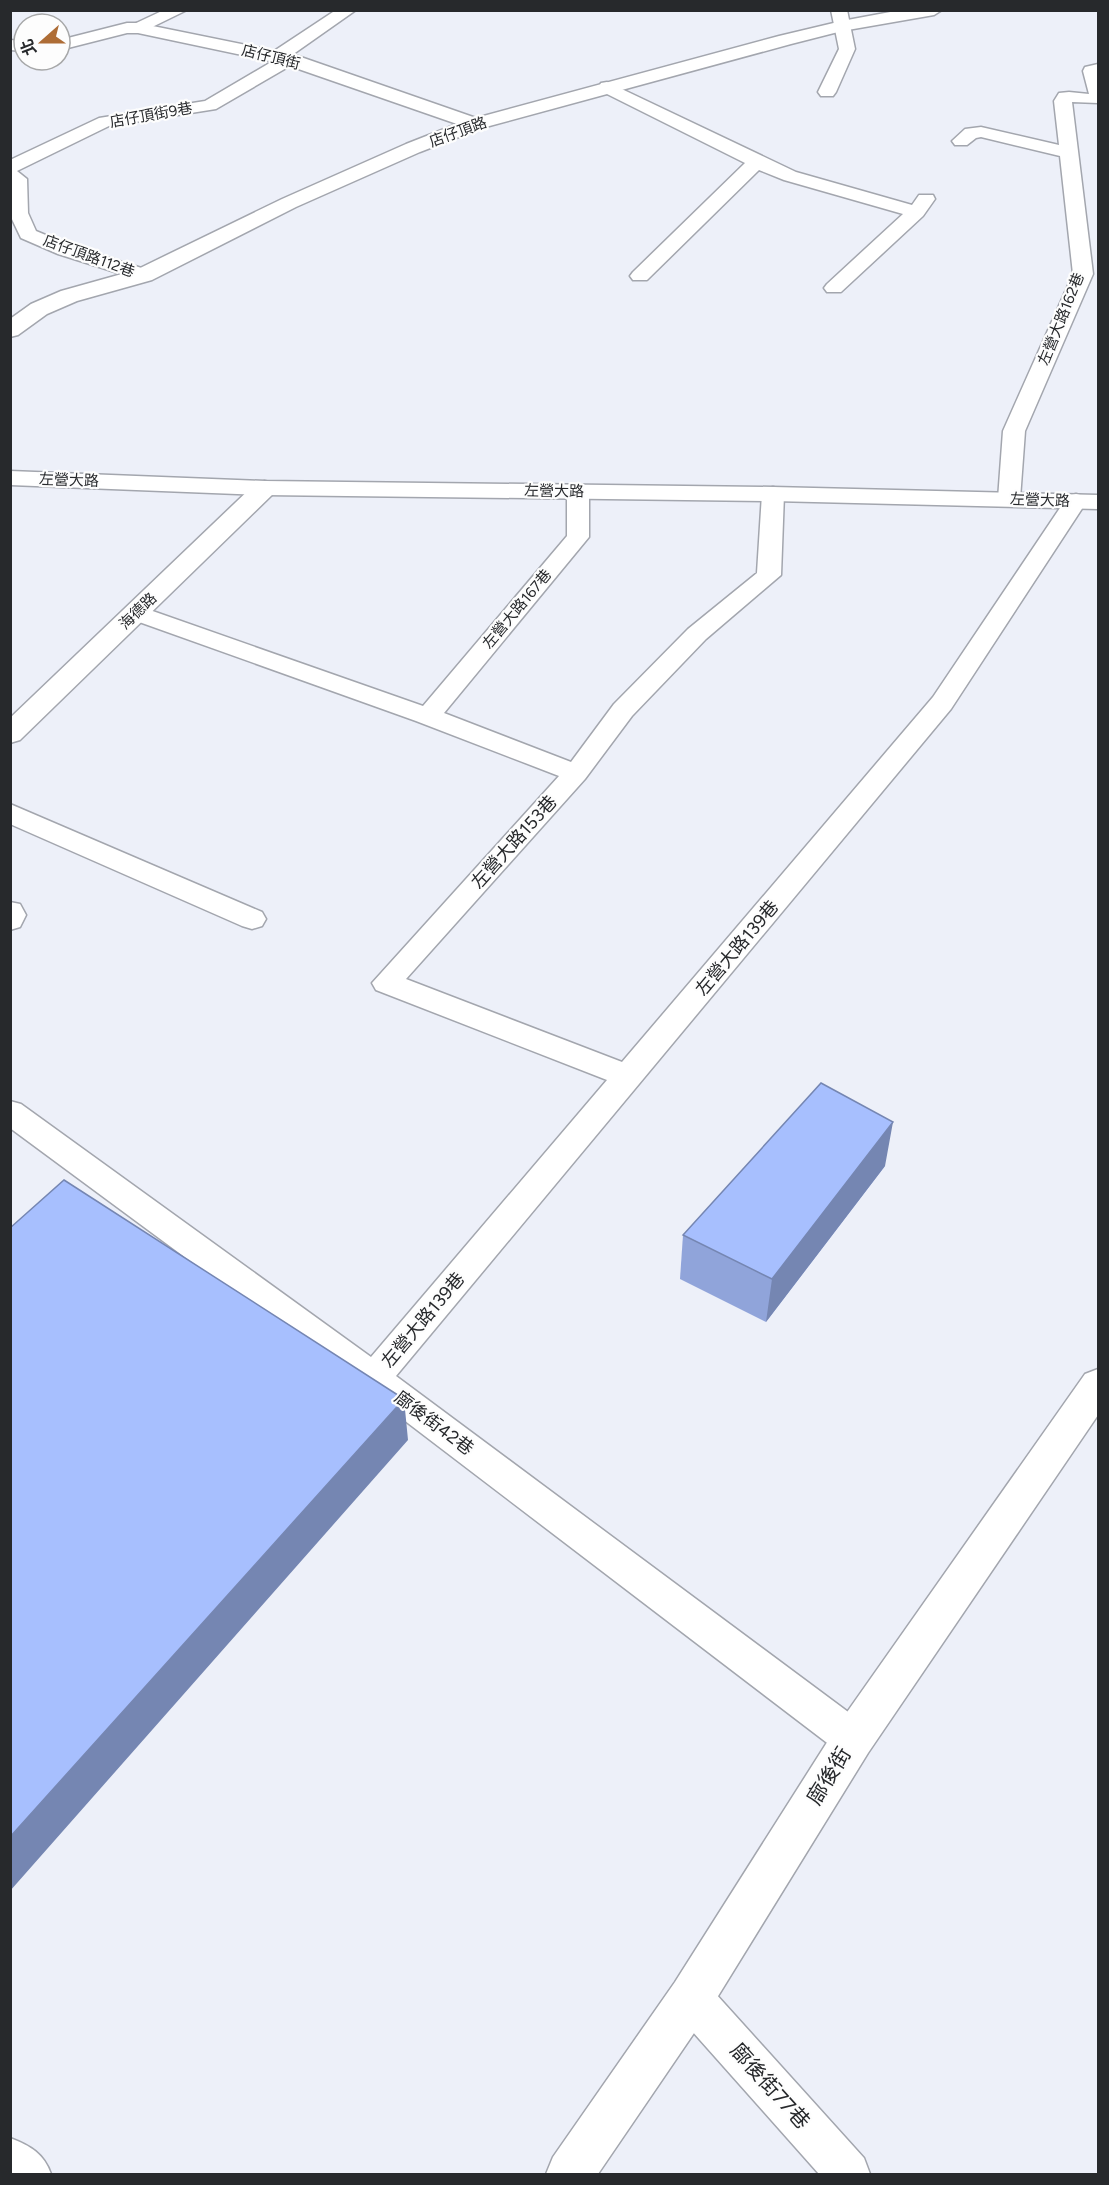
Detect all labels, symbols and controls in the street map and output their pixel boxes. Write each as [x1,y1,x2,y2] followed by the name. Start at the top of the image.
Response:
[12,12,72,72] north arrow
[17,36,40,58] text: 北
[240,41,302,73] street label: 店仔頂街
[108,99,194,131] street label: 店仔頂街9巷
[427,113,489,151] street label: 店仔頂路
[41,231,137,281] street label: 店仔頂路112巷
[1034,270,1088,368] street label: 左營大路162巷
[39,470,99,490] street label: 左營大路
[524,481,584,501] street label: 左營大路
[1010,490,1070,510] street label: 左營大路
[479,566,555,652] street label: 左營大路167巷
[116,589,160,633] street label: 海德路
[466,791,562,893] street label: 左營大路153巷
[691,896,783,1000] street label: 左營大路139巷
[377,1268,469,1372] street label: 左營大路139巷
[390,1386,478,1460] street label: 廍後街42巷
[801,1742,856,1809] street label: 廍後街
[725,2038,815,2134] street label: 廍後街77巷

